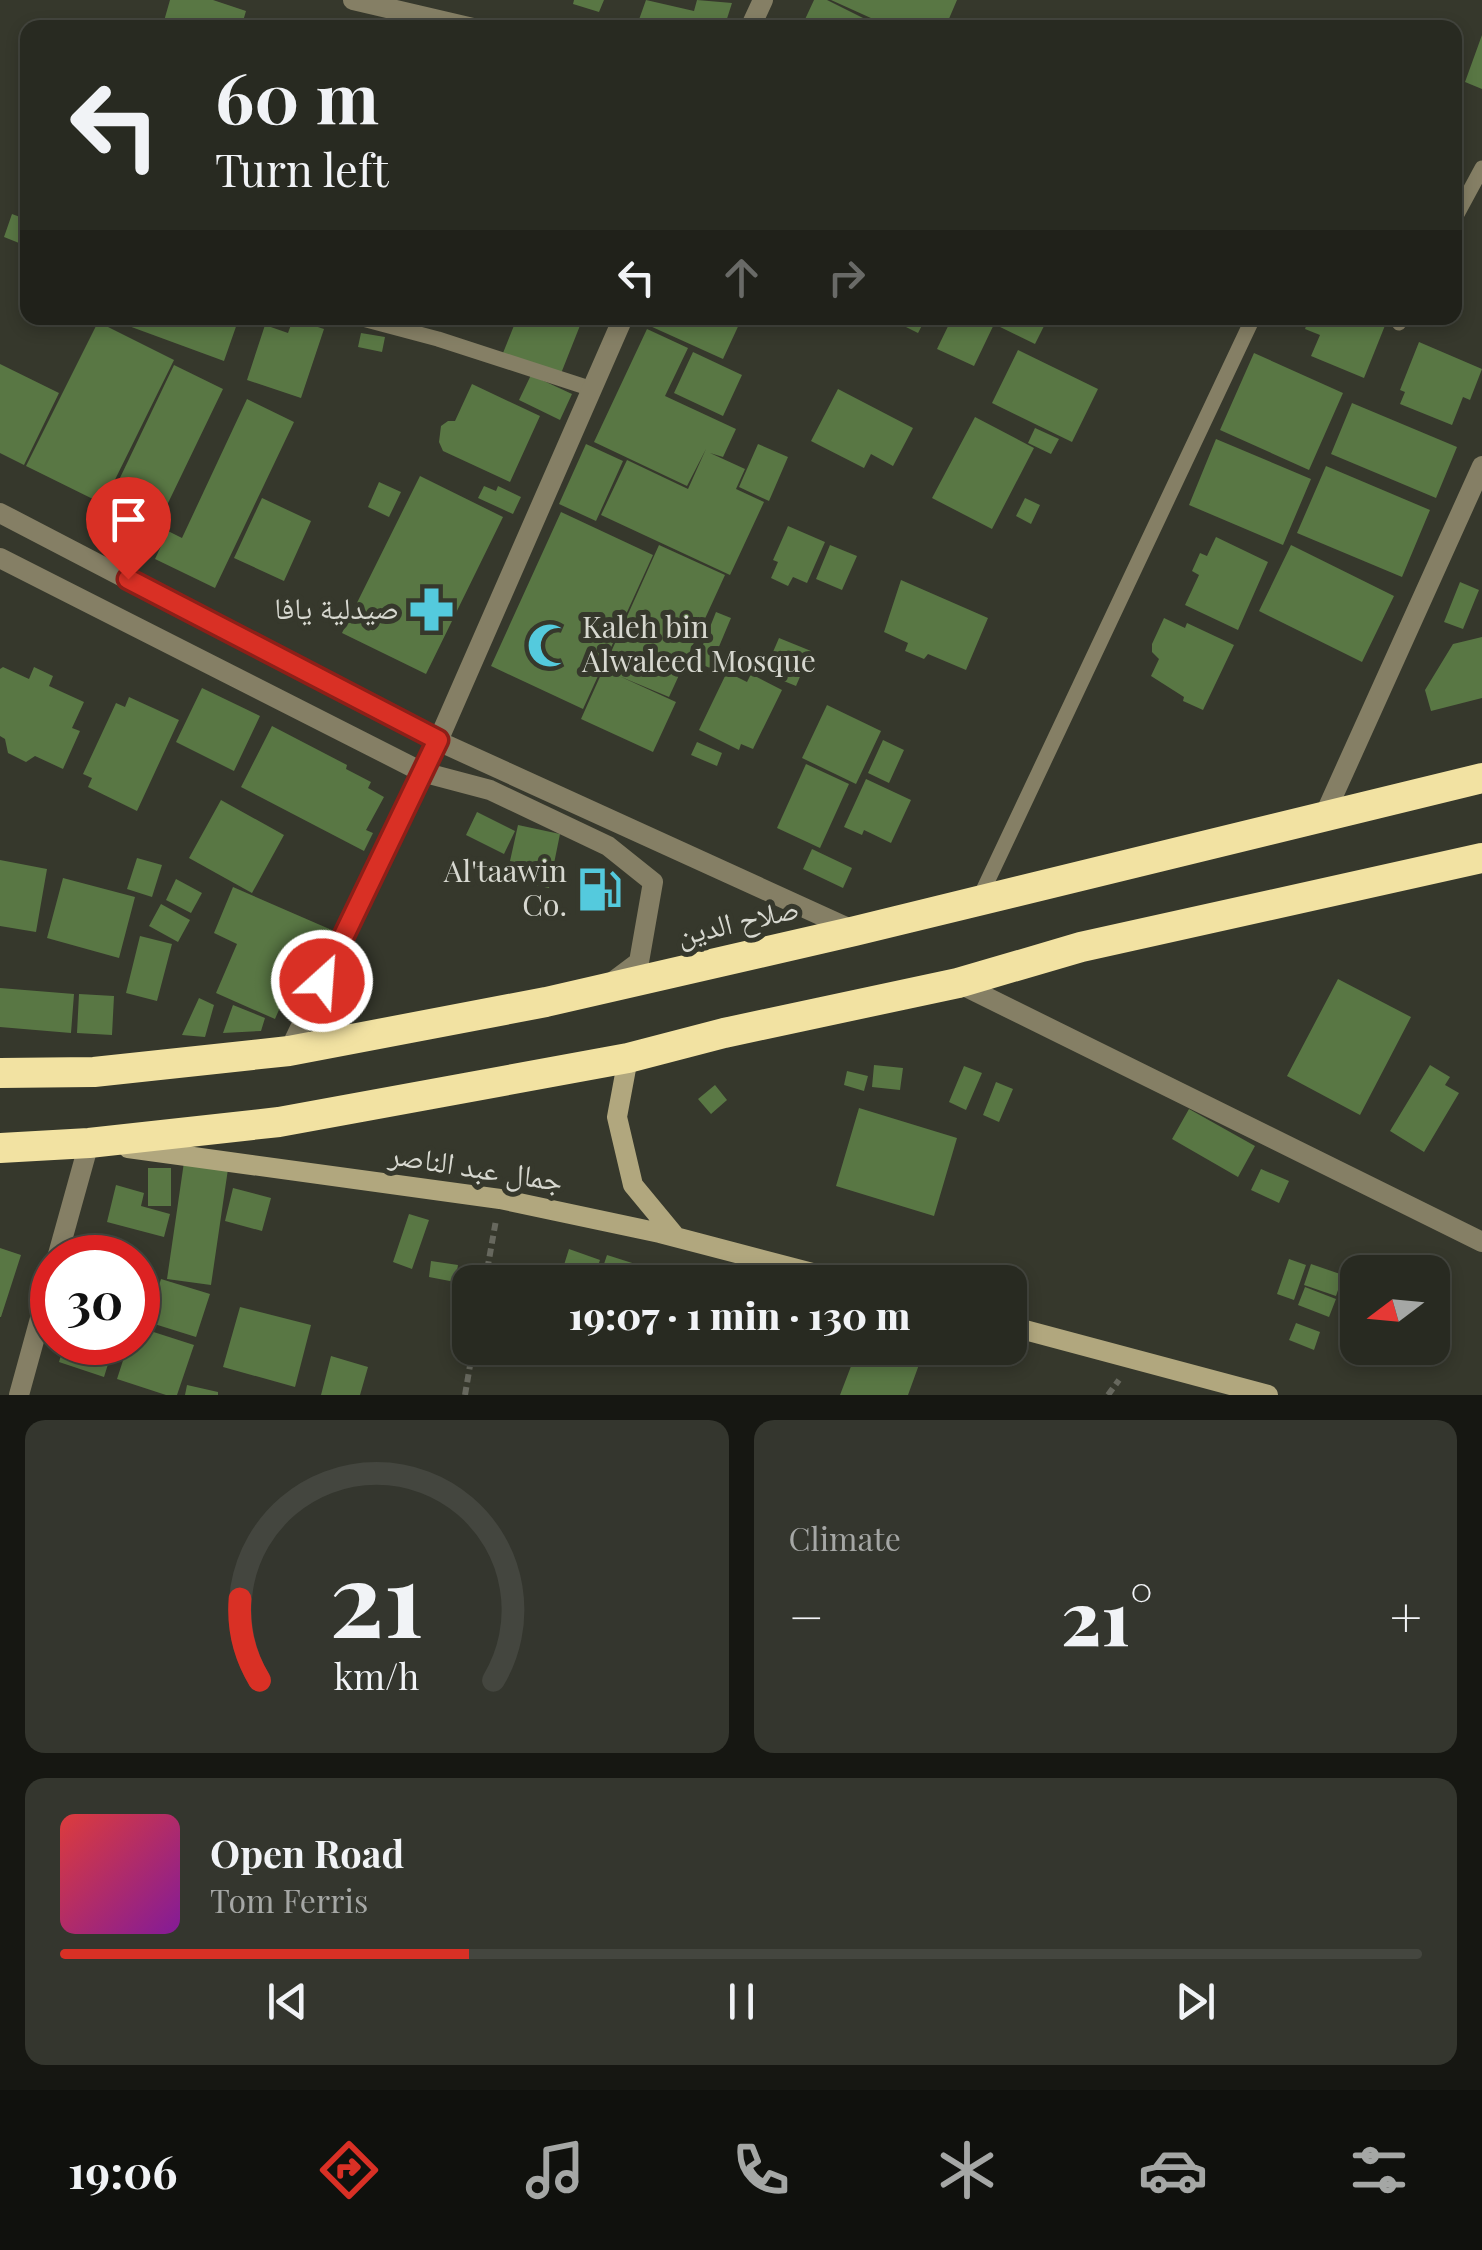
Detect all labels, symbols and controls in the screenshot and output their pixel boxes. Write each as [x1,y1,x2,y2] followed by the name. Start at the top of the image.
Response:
[215,48,379,142] text: 60 m
[50,60,180,190] icon: left
[215,138,389,198] text: Turn left
[609,250,664,305] icon: left
[714,250,769,305] icon: ahead
[819,250,874,305] icon: right
[86,477,171,580] pin
[101,492,156,547] icon: arrive
[408,585,456,633] pharmacy icon: صيدلية يافا
[274,587,399,627] place label: صيدلية يافا
[581,606,816,680] place label: Kaleh bin Alwaleed Mosque
[525,621,573,669] mosque icon: Kaleh bin Alwaleed Mosque
[443,850,567,924] place label: Al'taawin Co.
[576,865,624,913] fuel station icon: Al'taawin Co.
[673,887,803,954] street label: صلاح الدين
[270,929,374,1033] position arrow
[386,1132,566,1200] street label: جمال عبد الناصر
[30,1235,160,1365] speed limit sign: 30
[1340,1255,1450,1365] north arrow
[1340,1255,1450,1365] map controls
[569,1289,910,1340] text: 19:07 · 1 min · 130 m
[789,1516,901,1559] text: Climate
[330,1525,424,1664] text: 21
[1061,1565,1153,1665] text: 21°
[789,1578,824,1652] text: −
[1390,1578,1422,1652] text: +
[334,1651,420,1699] text: km/h
[210,1827,404,1878] text: Open Road
[210,1878,368,1921] text: Tom Ferris
[260,1974,315,2029] icon: previous
[714,1974,769,2029] icon: pause
[1168,1974,1223,2029] icon: next
[314,2135,384,2205] icon: directions
[520,2135,590,2205] icon: music
[726,2135,796,2205] icon: phone
[932,2135,1002,2205] icon: climate
[1138,2135,1208,2205] icon: car
[1344,2135,1414,2205] icon: filters
[68,2140,177,2200] text: 19:06

